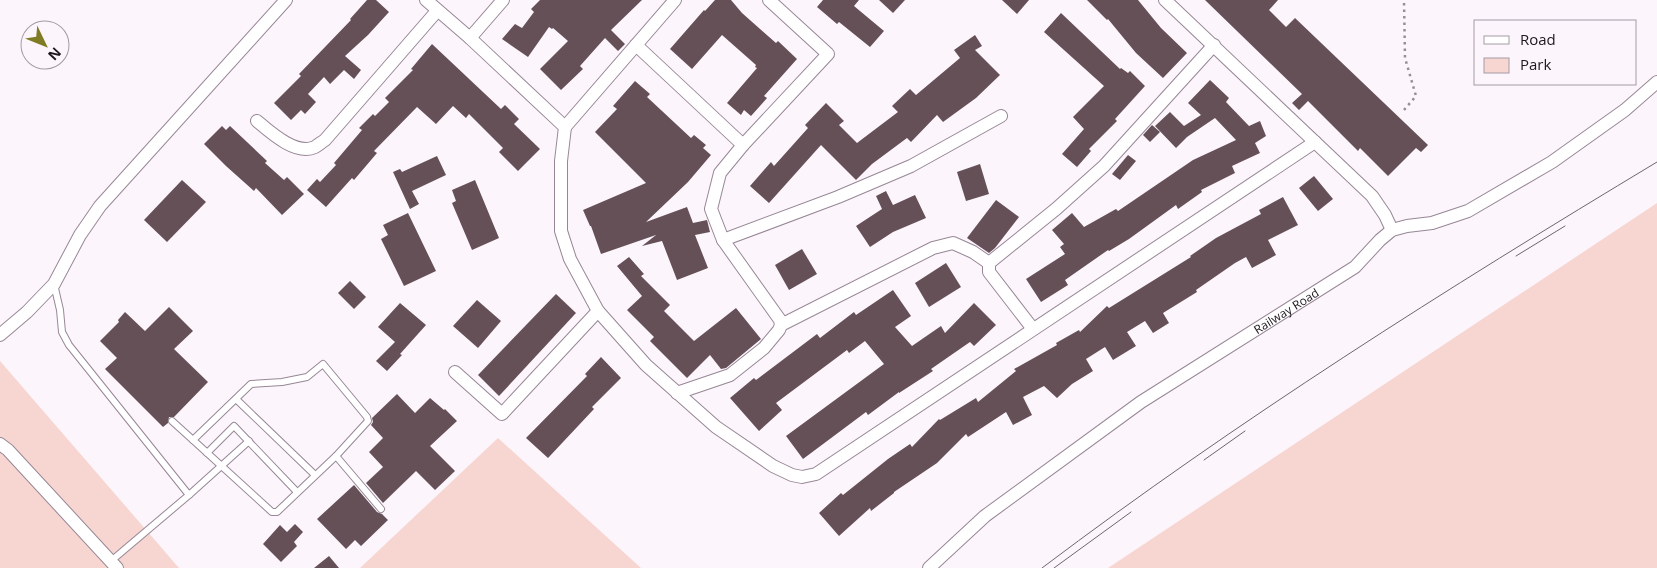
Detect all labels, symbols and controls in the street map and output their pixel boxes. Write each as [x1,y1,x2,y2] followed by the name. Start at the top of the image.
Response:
[20,20,70,70] north arrow
[1474,20,1637,85] legend
[1520,29,1556,49] text: Road
[44,44,66,65] text: N
[1520,54,1551,74] text: Park
[1250,284,1322,337] street label: Railway Road

